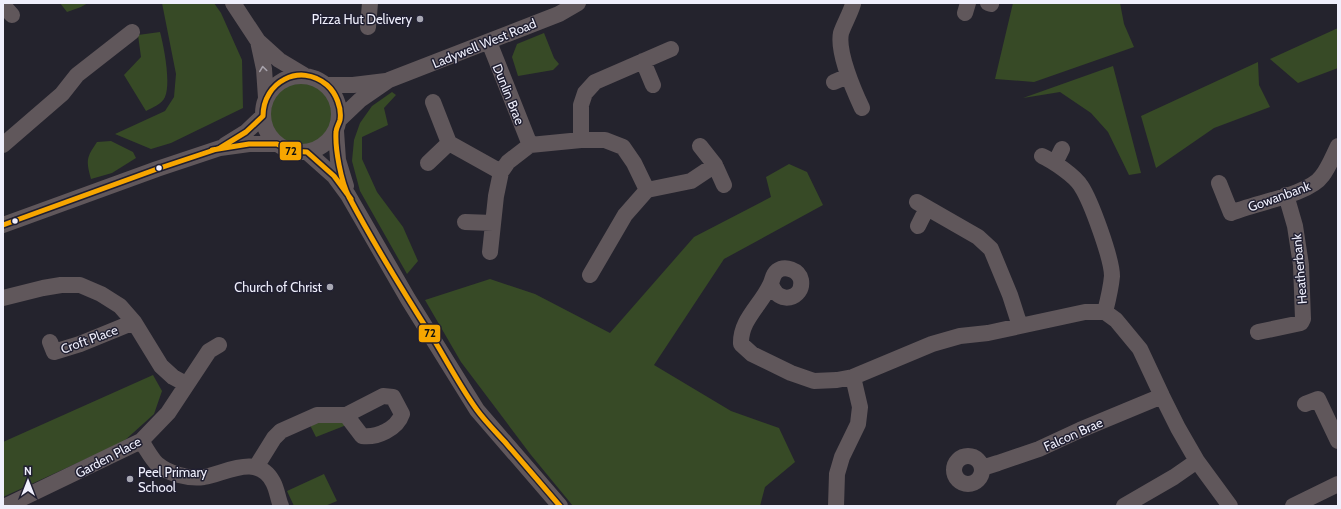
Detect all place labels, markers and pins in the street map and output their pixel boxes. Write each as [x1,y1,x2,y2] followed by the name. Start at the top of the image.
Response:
[312,11,412,27] place label: Pizza Hut Delivery
[415,14,425,24] marker: Pizza Hut Delivery
[154,163,164,173] unlabelled marker
[10,216,20,226] unlabelled marker
[234,279,323,295] place label: Church of Christ
[325,282,335,292] marker: Church of Christ
[138,464,208,495] place label: Peel Primary School
[125,474,135,484] marker: Peel Primary School

